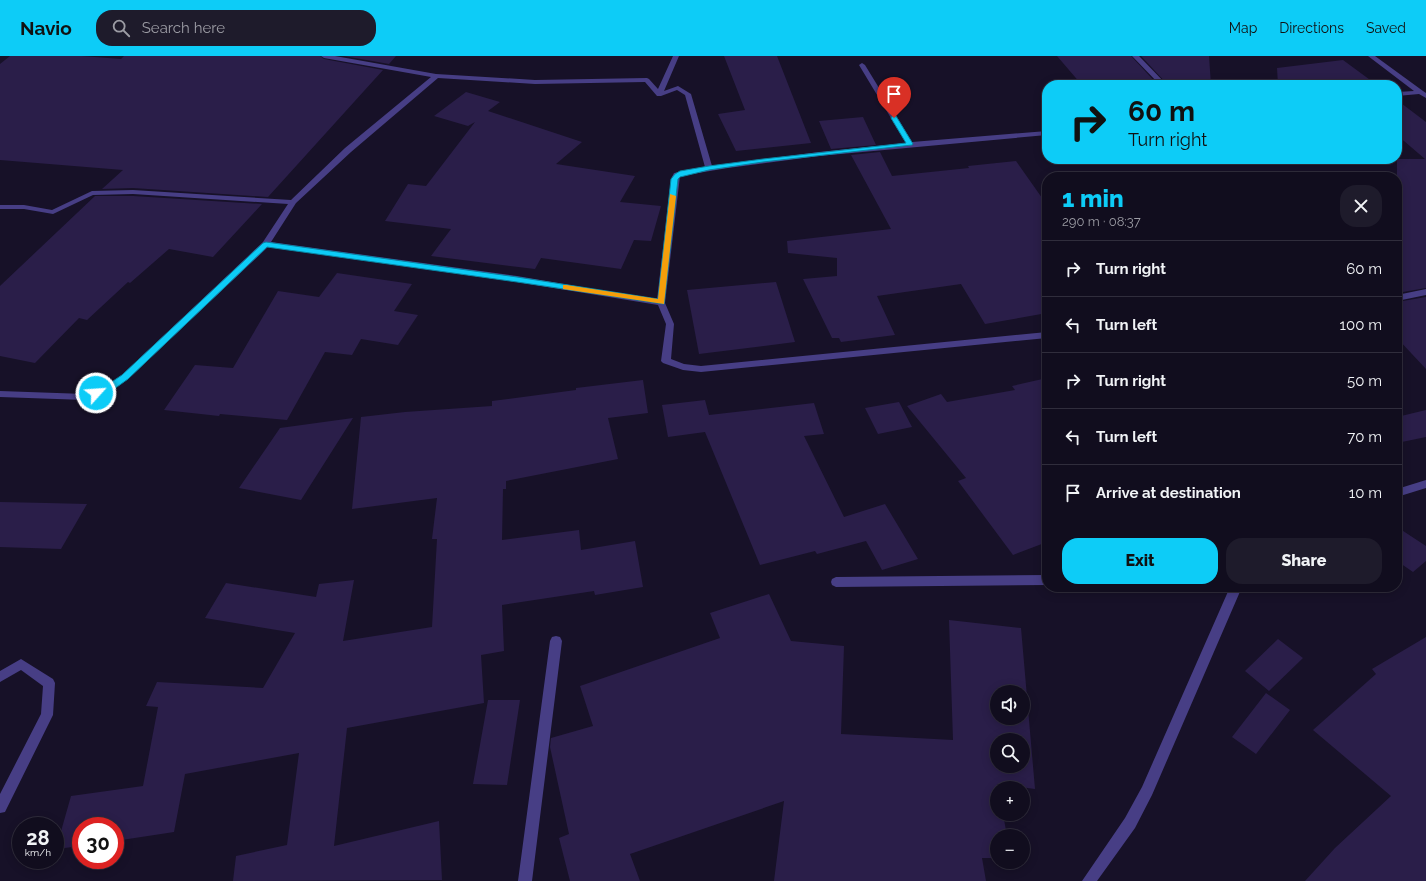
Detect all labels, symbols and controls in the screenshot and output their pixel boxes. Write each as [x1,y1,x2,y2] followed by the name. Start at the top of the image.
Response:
[96,10,376,46] search box
[20,17,72,39] text: Navio
[110,17,132,39] icon: search
[142,19,225,37] text: Search here
[1229,20,1257,36] text: Map
[1279,20,1344,36] text: Directions
[1366,20,1406,36] text: Saved
[877,77,911,118] pin
[883,83,905,105] icon: arrive
[1128,95,1195,128] text: 60 m
[1062,96,1114,148] icon: right
[1128,129,1207,150] text: Turn right
[1062,184,1124,213] text: 1 min
[1340,185,1382,227] button: close
[1062,214,1141,229] text: 290 m · 08:37
[1062,258,1084,280] icon: right
[1096,260,1166,278] text: Turn right
[1346,260,1382,278] text: 60 m
[1062,314,1084,336] icon: left
[1096,316,1157,334] text: Turn left
[1340,316,1382,334] text: 100 m
[1062,370,1084,392] icon: right
[75,372,117,414] position arrow
[1096,372,1166,390] text: Turn right
[1347,372,1382,390] text: 50 m
[1062,426,1084,448] icon: left
[1096,428,1157,446] text: Turn left
[1347,428,1382,446] text: 70 m
[1062,482,1084,504] icon: arrive
[1096,484,1241,502] text: Arrive at destination
[1349,484,1382,502] text: 10 m
[1062,538,1218,584] button: Exit
[1226,538,1382,584] button: Share
[990,685,1030,869] map controls
[990,685,1030,725] button: sound
[990,733,1030,773] button: search
[990,781,1030,821] button: +
[72,817,124,869] speed limit sign: 30
[26,826,50,850] text: 28
[990,829,1030,869] button: −
[25,847,51,858] text: km/h

